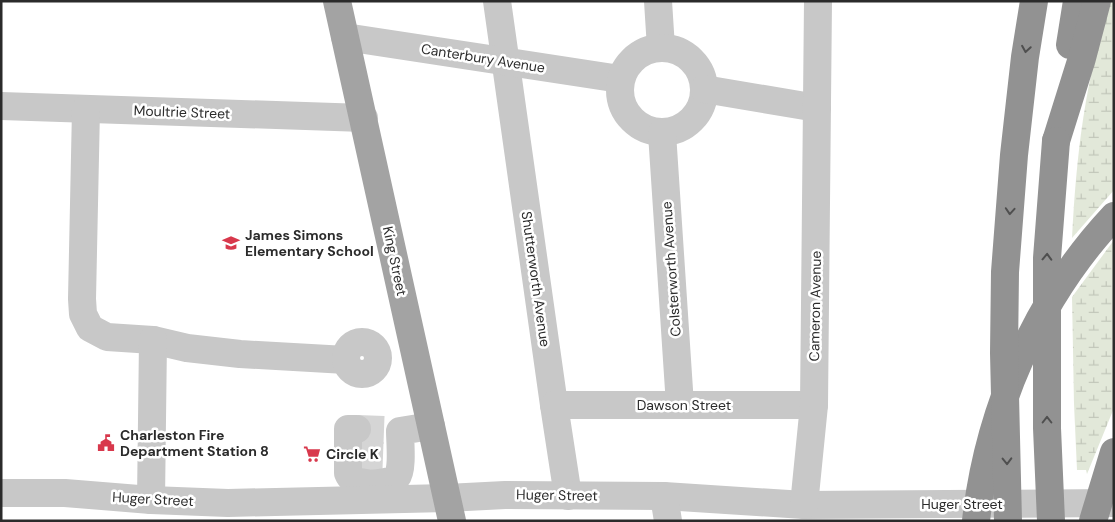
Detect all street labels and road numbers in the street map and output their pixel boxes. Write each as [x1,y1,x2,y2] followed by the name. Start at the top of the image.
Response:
[420,39,546,77] street label: Canterbury Avenue
[133,101,231,123] street label: Moultrie Street
[657,201,685,337] street label: Colsterworth Avenue
[518,210,554,348] street label: Shutterworth Avenue
[379,225,411,297] street label: King Street
[805,250,825,361] street label: Cameron Avenue
[637,396,731,414] street label: Dawson Street
[516,485,598,505] street label: Huger Street
[112,488,194,510] street label: Huger Street
[921,495,1003,513] street label: Huger Street

